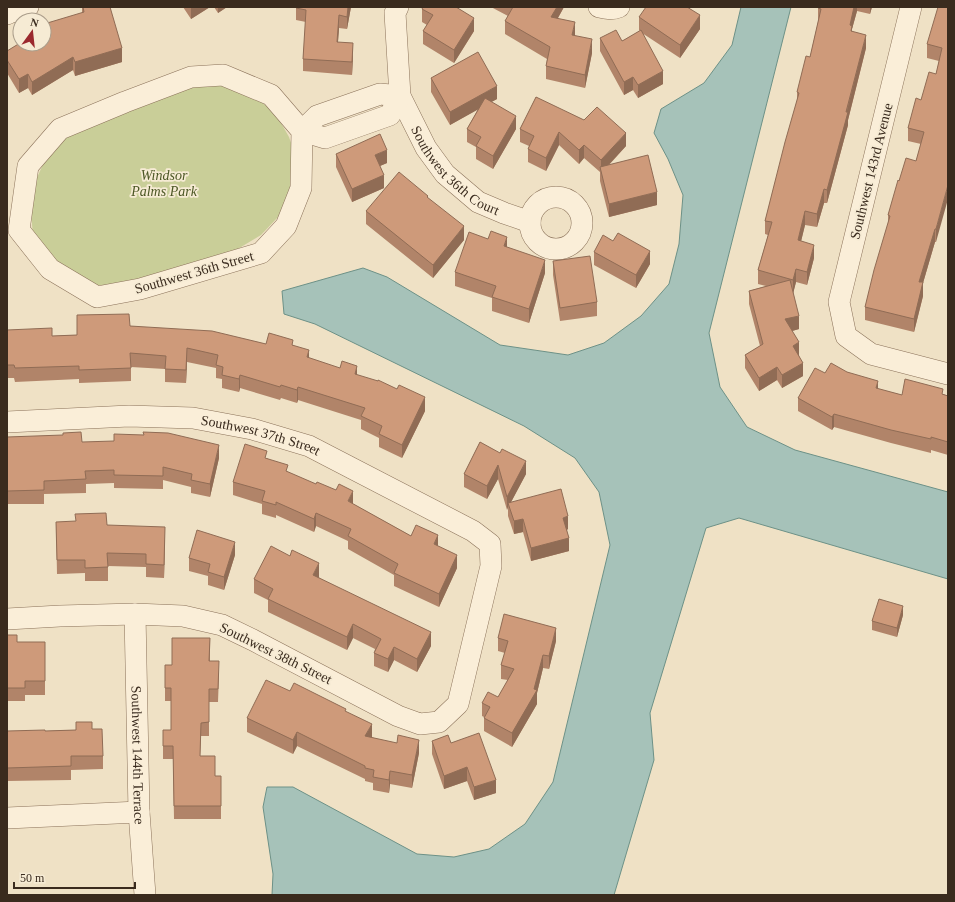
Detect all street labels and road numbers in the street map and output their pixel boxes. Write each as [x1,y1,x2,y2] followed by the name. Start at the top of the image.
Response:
[847,102,896,241] street label: Southwest 143rd Avenue
[408,123,502,218] street label: Southwest 36th Court
[133,248,255,297] street label: Southwest 36th Street
[200,413,323,459] street label: Southwest 37th Street
[217,620,334,687] street label: Southwest 38th Street
[128,685,147,825] street label: Southwest 144th Terrace

